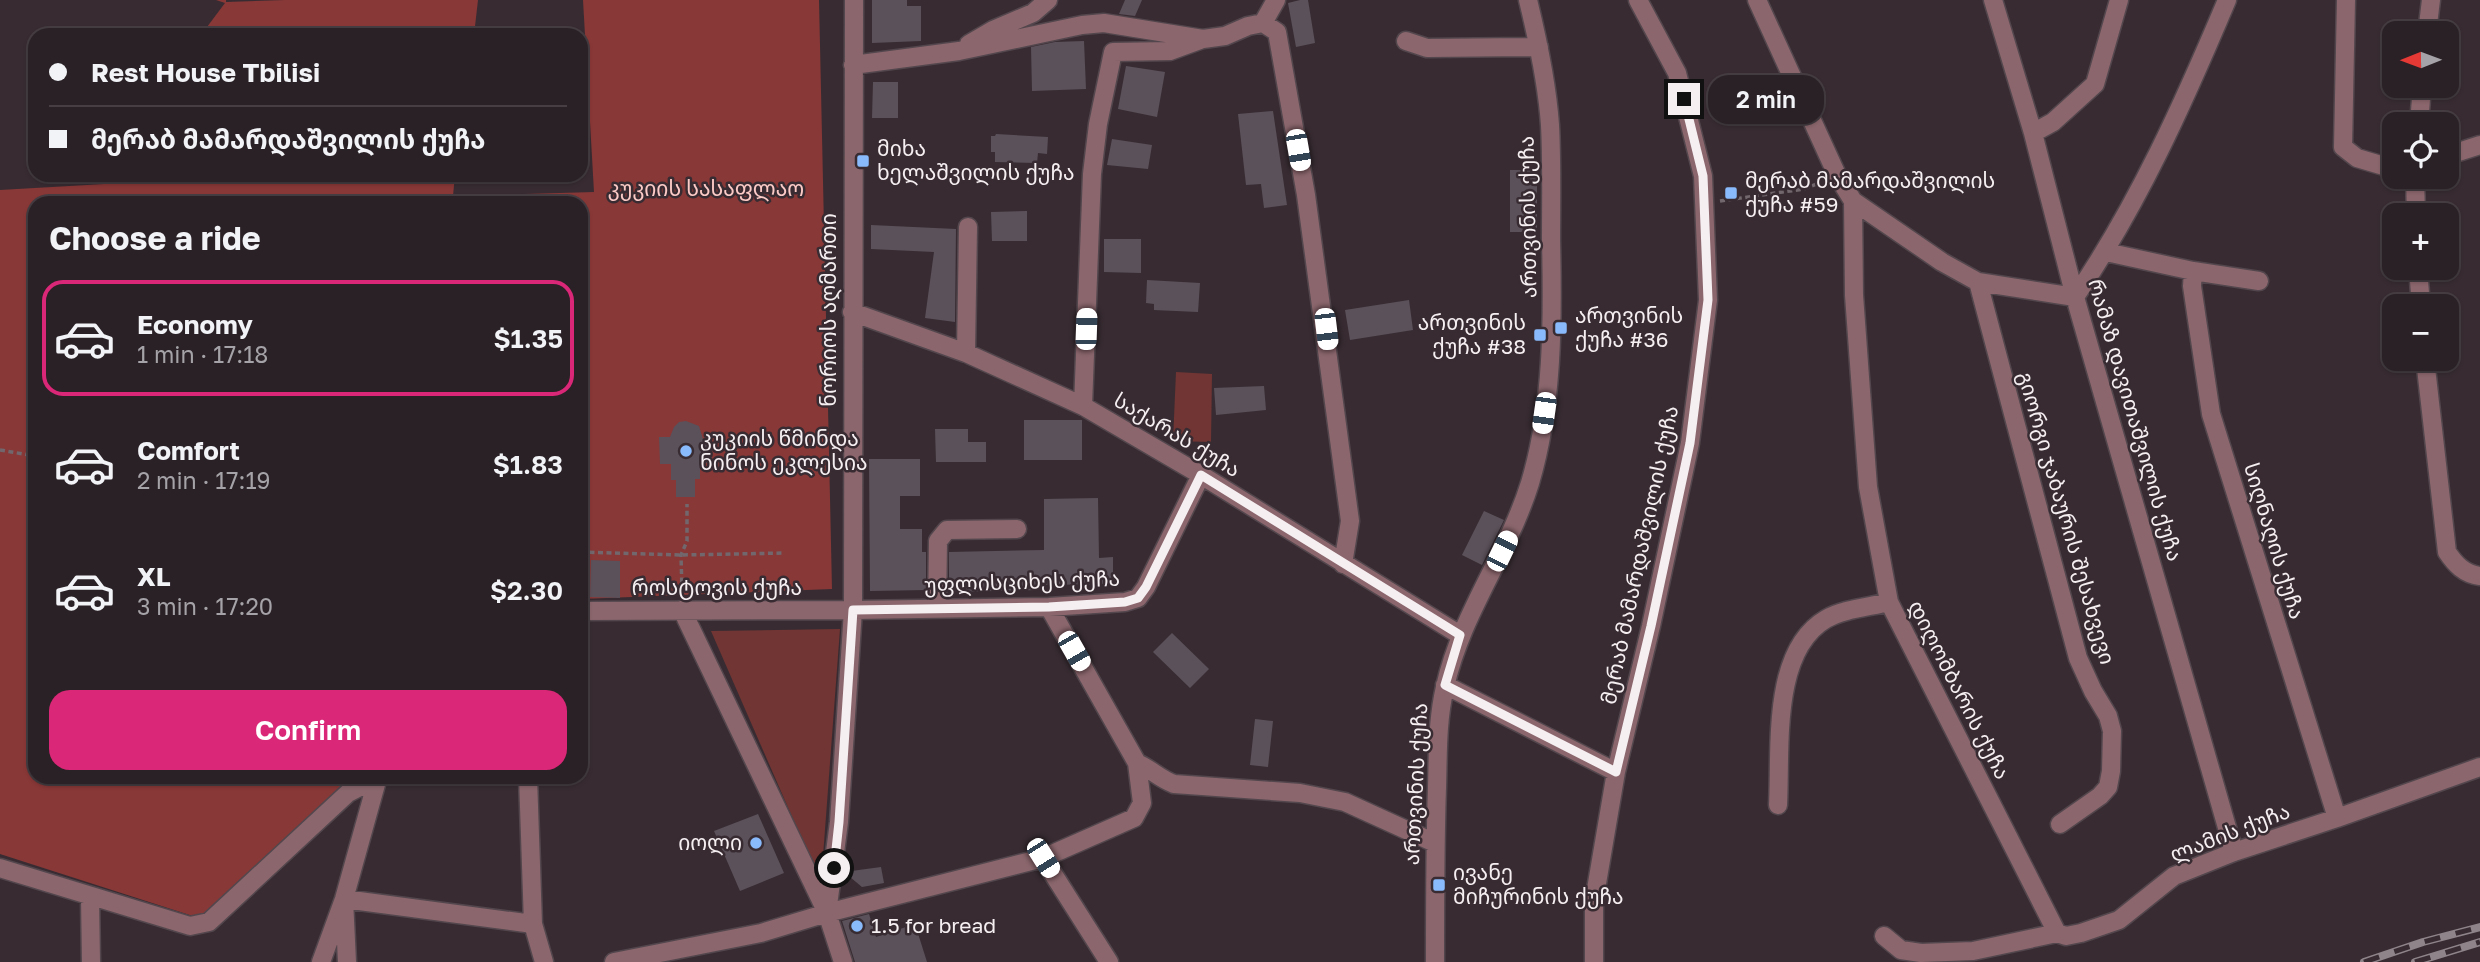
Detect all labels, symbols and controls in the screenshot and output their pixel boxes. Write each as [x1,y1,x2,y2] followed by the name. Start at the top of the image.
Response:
[2382,21,2459,98] north arrow
[2382,21,2459,371] map controls
[91,57,320,88] text: Rest House Tbilisi
[1708,74,1824,124] callout: 2 min
[1668,83,1700,115] route end
[1736,85,1796,113] text: 2 min
[2382,112,2459,189] button: locate
[91,124,486,155] text: მერაბ მამარდაშვილის ქუჩა
[1285,127,1312,173] car
[877,135,1075,186] place label: მიხა ხელაშვილის ქუჩა
[1513,136,1541,298] street label: ართვინის ქუჩა
[855,153,871,169] marker: მიხა ხელაშვილის ქუჩა
[1745,167,1995,217] place label: მერაბ მამარდაშვილის ქუჩა #59
[608,175,804,202] park label: კუკიის სასაფლაო
[1723,185,1739,201] marker: მერაბ მამარდაშვილის ქუჩა #59
[2382,203,2459,280] button: +
[815,213,842,407] street label: ნორიოს აღმართი
[49,219,261,257] text: Choose a ride
[2082,276,2189,564] street label: რამაზ დავითაშვილის ქუჩა
[2382,294,2459,371] button: −
[1575,302,1683,352] place label: ართვინის ქუჩა #36
[53,307,116,370] icon: car
[1314,307,1339,351] car
[1075,308,1098,350] car
[137,309,253,340] text: Economy
[1418,309,1526,359] place label: ართვინის ქუჩა #38
[1553,320,1569,336] marker: ართვინის ქუჩა #36
[493,323,563,354] text: $1.35
[1532,327,1548,343] marker: ართვინის ქუჩა #38
[137,340,268,368] text: 1 min · 17:18
[2013,368,2121,667] street label: გიორგი ჯაბაურის შესახვევი
[1109,386,1246,482] street label: საქარას ქუჩა
[1531,391,1558,435] car
[1595,403,1684,707] street label: მერაბ მამარდაშვილის ქუჩა
[700,425,868,476] place label: კუკიის წმინდა ნინოს ეკლესია
[53,433,116,496] icon: car
[137,435,240,466] text: Comfort
[678,443,694,459] marker: კუკიის წმინდა ნინოს ეკლესია
[493,449,563,480] text: $1.83
[2238,460,2311,622] street label: სიღნაღის ქუჩა
[137,466,270,494] text: 2 min · 17:19
[1484,528,1521,574] car
[53,559,116,622] icon: car
[137,561,171,592] text: XL
[924,565,1120,598] street label: უფლისციხეს ქუჩა
[632,574,802,600] street label: როსტოვის ქუჩა
[490,575,563,606] text: $2.30
[137,592,273,620] text: 3 min · 17:20
[1903,596,2016,784] street label: დიღომბარის ქუჩა
[1055,628,1094,674] car
[49,690,567,770] button: Confirm
[1398,702,1432,866] street label: ართვინის ქუჩა
[2166,797,2294,868] street label: ლამის ქუჩა
[678,829,742,856] place label: იოლი
[748,835,764,851] marker: იოლი
[1023,835,1064,881] car
[818,852,850,884] route start
[1453,859,1624,909] place label: ივანე მიჩურინის ქუჩა
[1431,877,1447,893] marker: ივანე მიჩურინის ქუჩა
[871,912,996,938] place label: 1.5 for bread
[849,918,865,934] marker: 1.5 for bread

